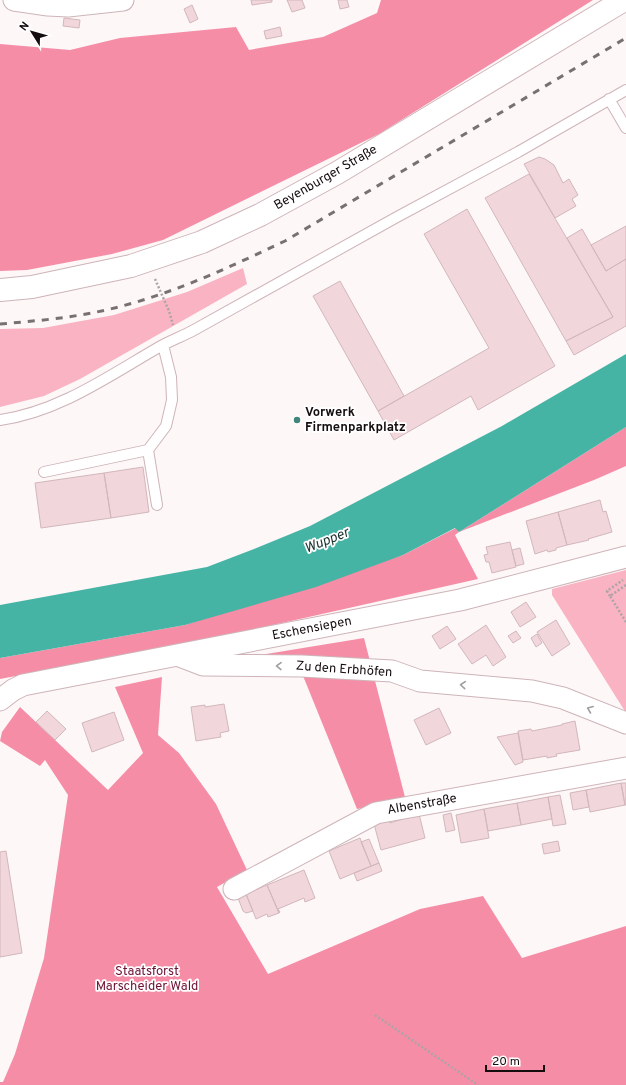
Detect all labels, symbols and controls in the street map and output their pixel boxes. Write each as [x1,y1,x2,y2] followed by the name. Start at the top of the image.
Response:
[12,12,52,52] north arrow
[17,19,33,34] text: N
[272,142,380,214] street label: Beyenburger Straße
[305,405,406,436] place label: Vorwerk Firmenparkplatz
[292,415,302,425] marker: Vorwerk Firmenparkplatz
[302,524,353,558] water label: Wupper
[271,613,353,645] street label: Eschensiepen
[295,659,393,681] street label: Zu den Erbhöfen
[276,662,282,670] one-way arrow
[460,680,466,689] one-way arrow
[586,706,594,714] one-way arrow
[386,791,458,819] street label: Albenstraße
[96,964,198,995] park label: Staatsforst Marscheider Wald
[486,1047,544,1073] scale bar
[492,1054,520,1070] text: 20 m

